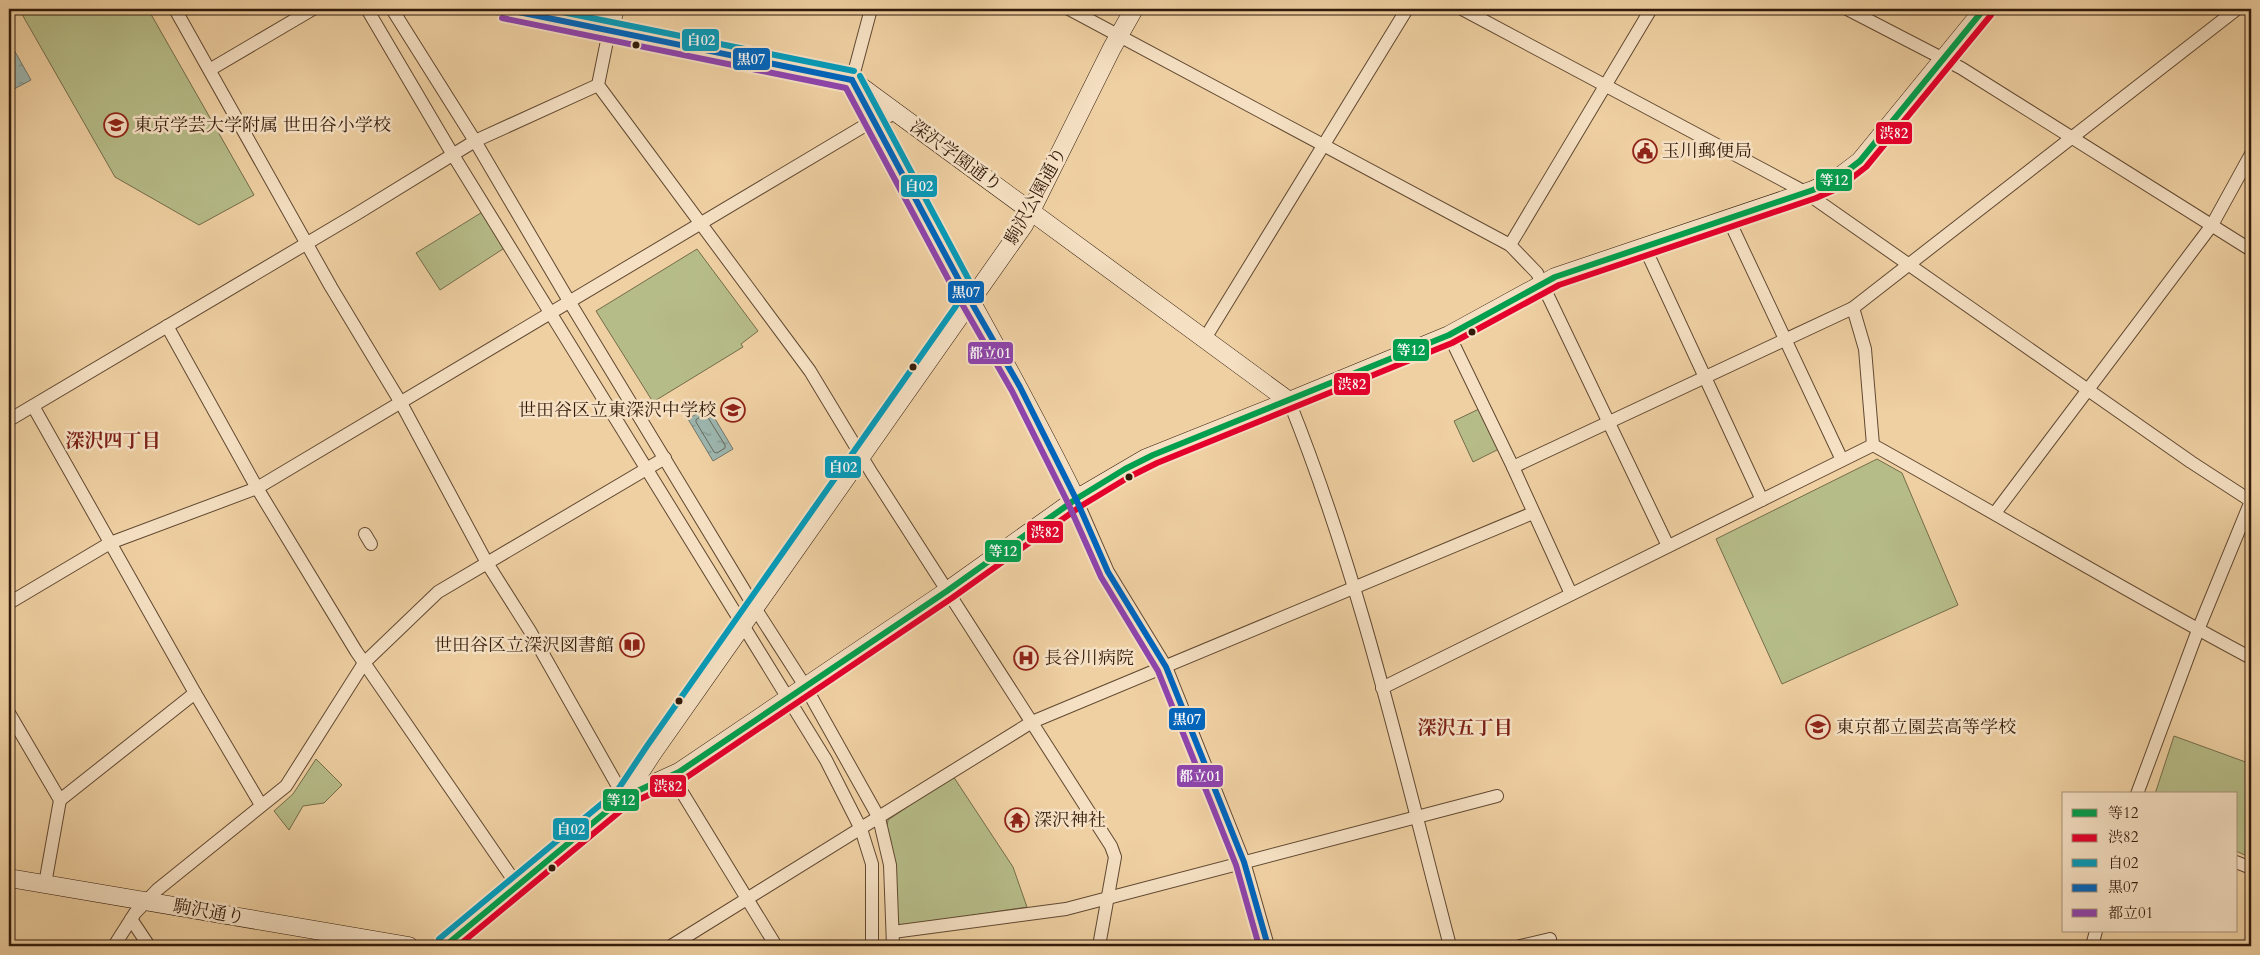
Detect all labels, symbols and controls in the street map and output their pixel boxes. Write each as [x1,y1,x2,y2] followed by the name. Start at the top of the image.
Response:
[681,28,720,52] line badge: 自02
[687,31,715,50] text: 自02
[631,40,641,50] unlabelled marker
[732,47,771,71] line badge: 黒07
[737,50,765,69] text: 黒07
[103,112,129,138] school or university icon: 東京学芸大学附属 世田谷小学校
[134,113,391,138] place label: 東京学芸大学附属 世田谷小学校
[905,114,1007,198] street label: 深沢学園通り
[1875,121,1913,145] line badge: 渋82
[1880,124,1908,143] text: 渋82
[1632,138,1658,164] public building icon: 玉川郵便局
[1662,139,1752,164] place label: 玉川郵便局
[999,143,1073,249] street label: 駒沢公園通り
[1815,168,1853,192] line badge: 等12
[1820,171,1848,190] text: 等12
[900,174,938,198] line badge: 自02
[905,177,933,196] text: 自02
[947,280,985,304] line badge: 黒07
[952,283,980,302] text: 黒07
[1467,327,1477,337] unlabelled marker
[1392,338,1430,362] line badge: 等12
[967,341,1014,365] line badge: 都立01
[1397,341,1425,360] text: 等12
[969,344,1011,363] text: 都立01
[908,362,918,372] unlabelled marker
[1333,372,1371,396] line badge: 渋82
[1338,375,1366,394] text: 渋82
[720,397,746,423] school or university icon: 世田谷区立東深沢中学校
[518,398,716,423] place label: 世田谷区立東深沢中学校
[65,428,161,454] district label: 深沢四丁目
[824,455,862,479] line badge: 自02
[829,458,857,477] text: 自02
[1124,472,1134,482] unlabelled marker
[1026,520,1064,544] line badge: 渋82
[1031,523,1059,542] text: 渋82
[984,539,1022,563] line badge: 等12
[989,542,1017,561] text: 等12
[619,632,645,658] library icon: 世田谷区立深沢図書館
[434,633,614,658] place label: 世田谷区立深沢図書館
[1013,645,1039,671] hospital icon: 長谷川病院
[1044,646,1134,671] place label: 長谷川病院
[674,696,684,706] unlabelled marker
[1168,707,1206,731] line badge: 黒07
[1173,710,1201,729] text: 黒07
[1805,714,1831,740] school or university icon: 東京都立園芸高等学校
[1417,715,1513,741] district label: 深沢五丁目
[1836,715,2016,740] place label: 東京都立園芸高等学校
[1176,764,1224,788] line badge: 都立01
[1179,767,1221,786] text: 都立01
[649,774,687,798] line badge: 渋82
[654,777,682,796] text: 渋82
[602,788,640,812] line badge: 等12
[607,791,635,810] text: 等12
[2062,792,2238,932] legend
[2108,803,2139,823] text: 等12
[1004,807,1030,833] temple icon: 深沢神社
[1034,808,1106,833] place label: 深沢神社
[552,817,590,841] line badge: 自02
[557,820,585,839] text: 自02
[2108,827,2139,847] text: 渋82
[2108,853,2139,873] text: 自02
[547,863,557,873] unlabelled marker
[2108,877,2139,897] text: 黒07
[171,893,247,931] street label: 駒沢通り
[2108,903,2153,923] text: 都立01

